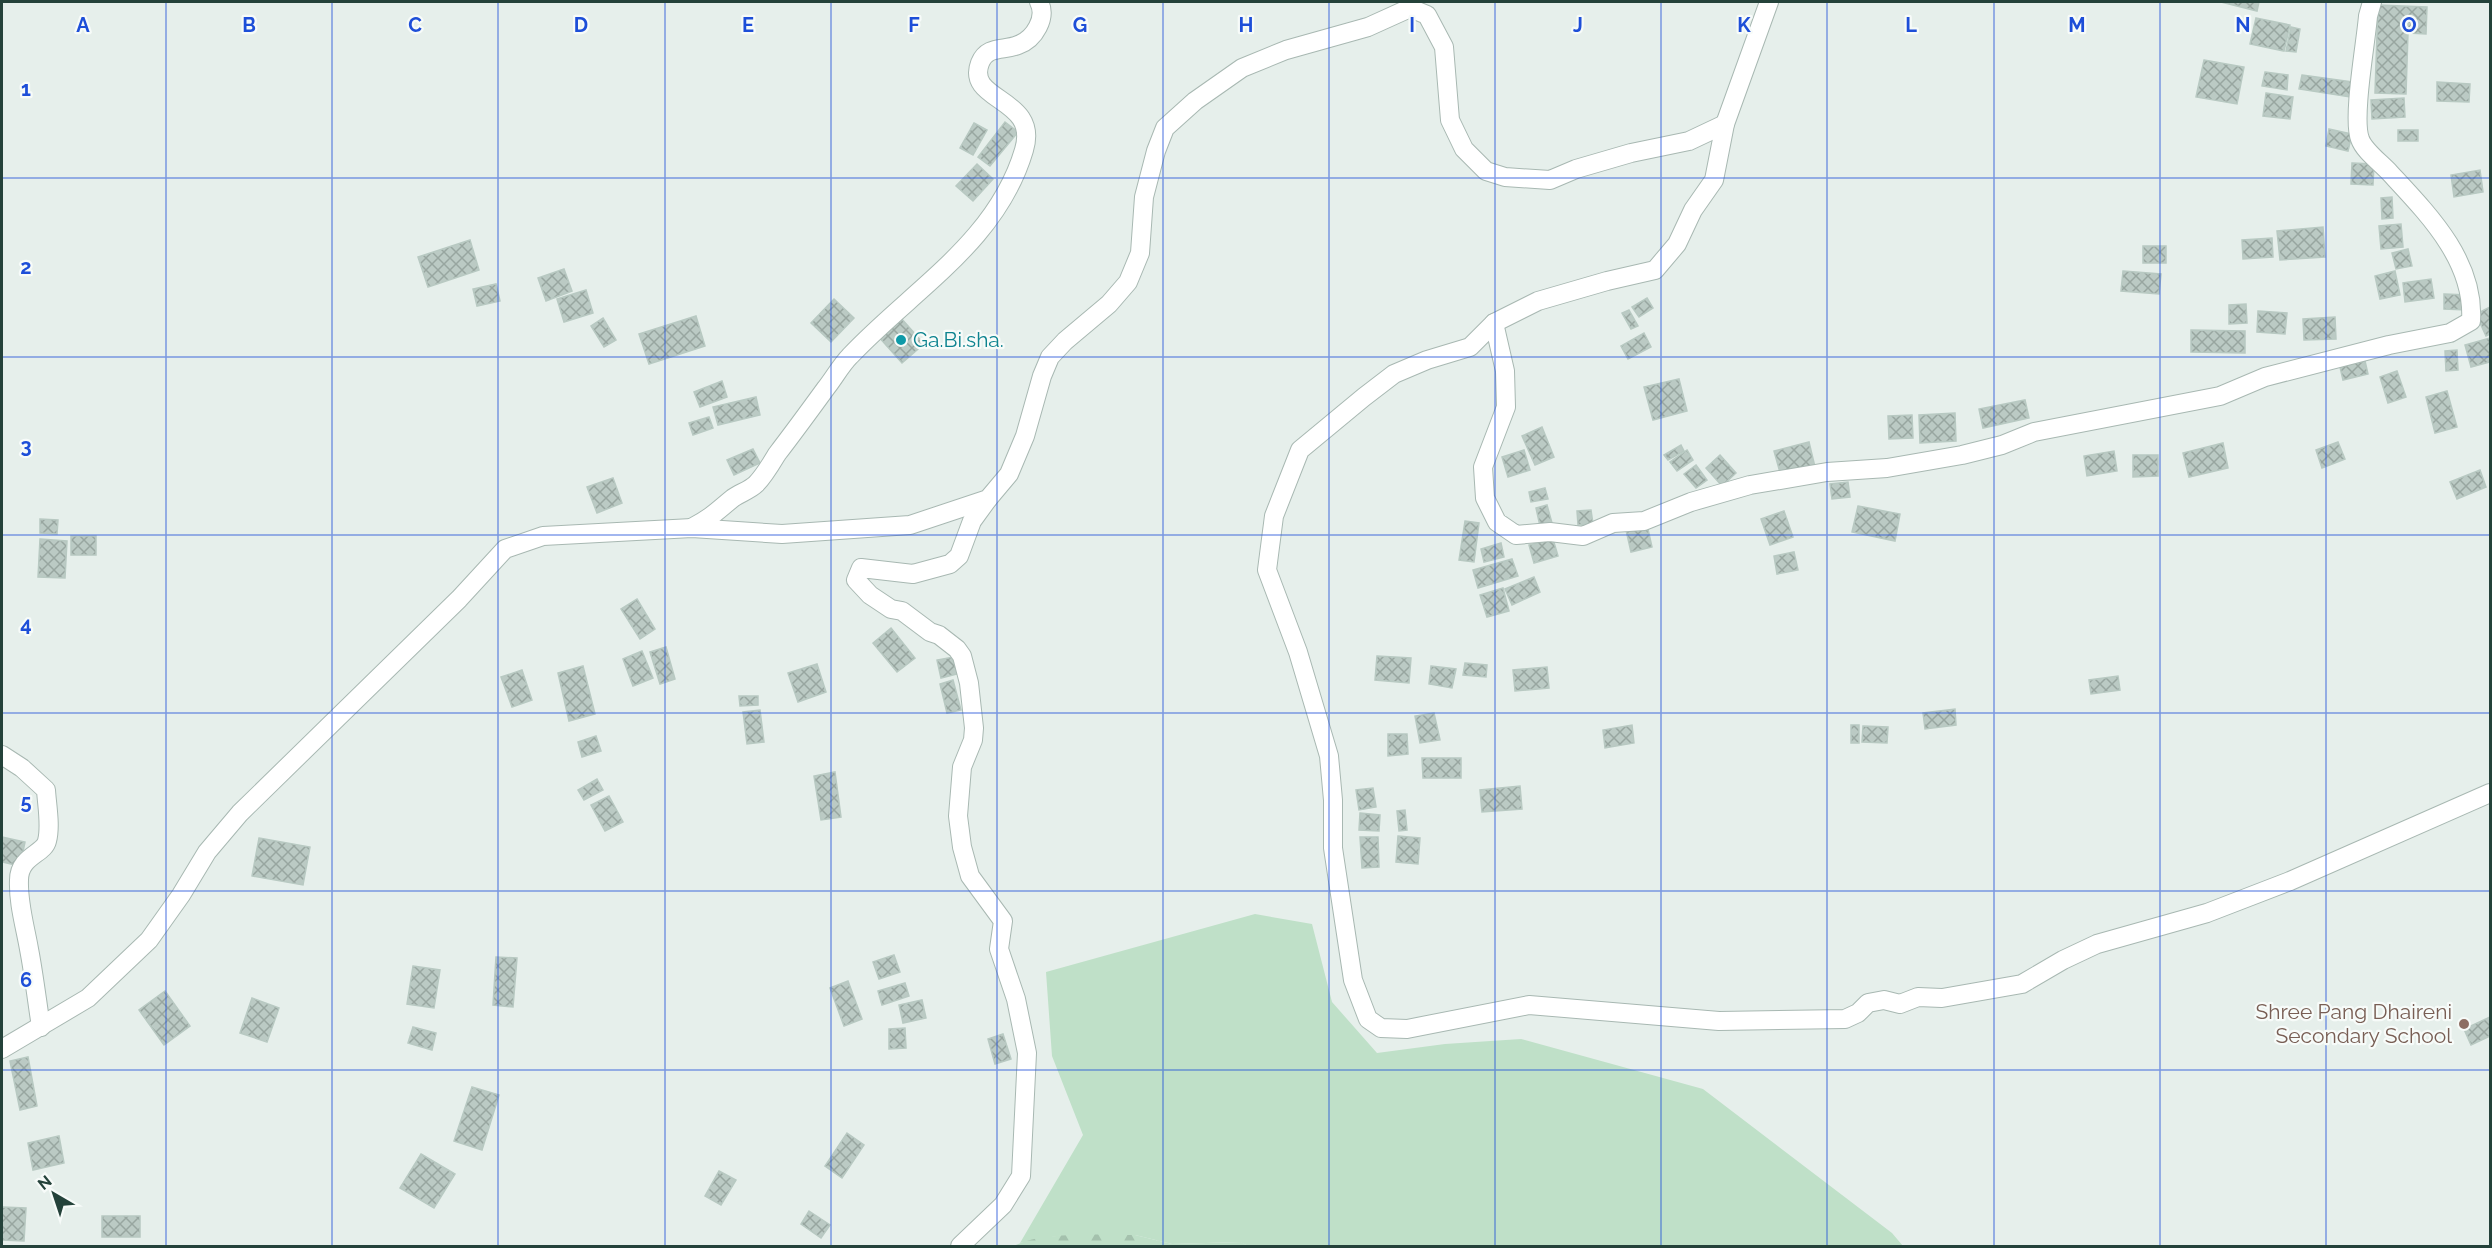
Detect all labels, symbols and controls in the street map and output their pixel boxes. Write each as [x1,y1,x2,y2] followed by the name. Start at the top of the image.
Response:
[76,13,90,37] text: A
[242,13,256,37] text: B
[408,13,422,37] text: C
[574,13,588,37] text: D
[742,13,754,37] text: E
[908,13,920,37] text: F
[1073,13,1087,37] text: G
[1239,13,1253,37] text: H
[1409,13,1415,37] text: I
[1573,13,1583,37] text: J
[1737,13,1751,37] text: K
[1905,13,1917,37] text: L
[2068,13,2086,37] text: M
[2235,13,2251,37] text: N
[2401,13,2417,37] text: O
[21,77,31,101] text: 1
[20,255,32,279] text: 2
[913,327,1004,352] place label: Ga.Bi.sha.
[894,333,908,347] marker: Ga.Bi.sha.
[20,434,32,458] text: 3
[20,612,32,636] text: 4
[20,790,32,814] text: 5
[20,968,32,992] text: 6
[2256,999,2452,1048] place label: Shree Pang Dhaireni Secondary School
[2457,1017,2471,1031] marker: Shree Pang Dhaireni Secondary School
[24,1164,84,1224] north arrow
[34,1172,56,1194] text: N

